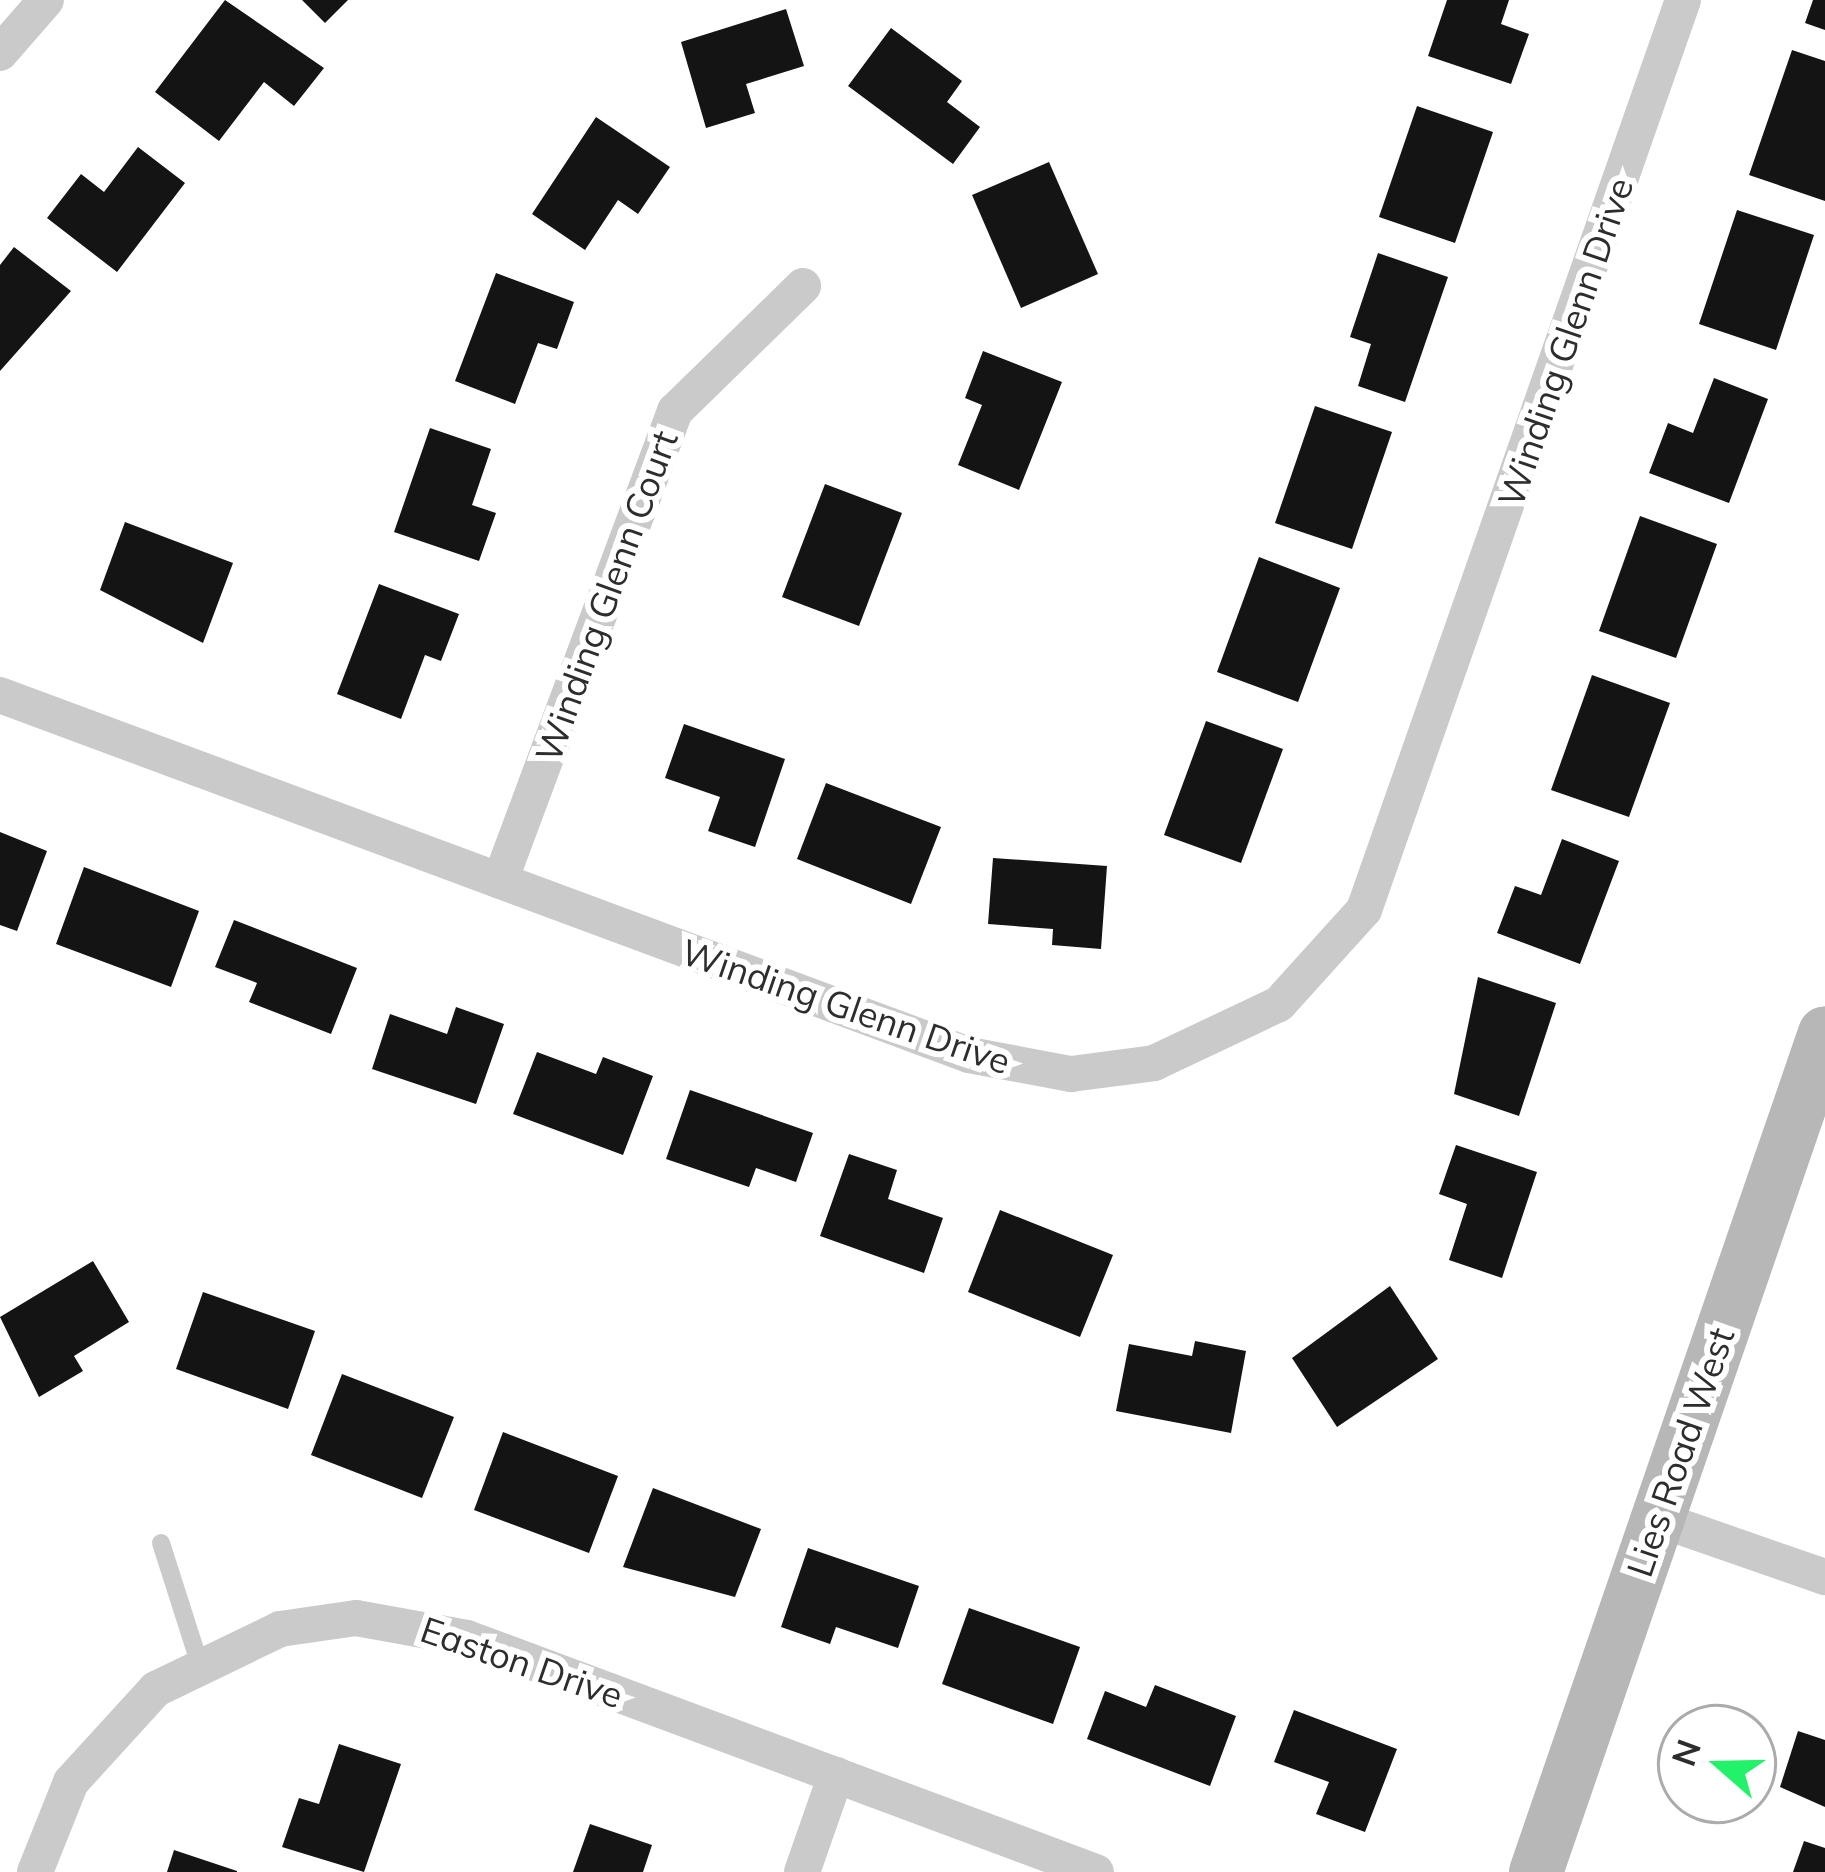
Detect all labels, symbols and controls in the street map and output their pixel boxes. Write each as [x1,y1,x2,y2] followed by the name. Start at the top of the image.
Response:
[1488,172,1642,512] street label: Winding Glenn Drive
[526,424,686,768] street label: Winding Glenn Court
[676,929,1016,1083] street label: Winding Glenn Drive
[1617,1322,1743,1582] street label: Lies Road West
[415,1607,629,1717] street label: Easton Drive
[1657,1704,1777,1824] north arrow
[1662,1734,1709,1771] text: N

